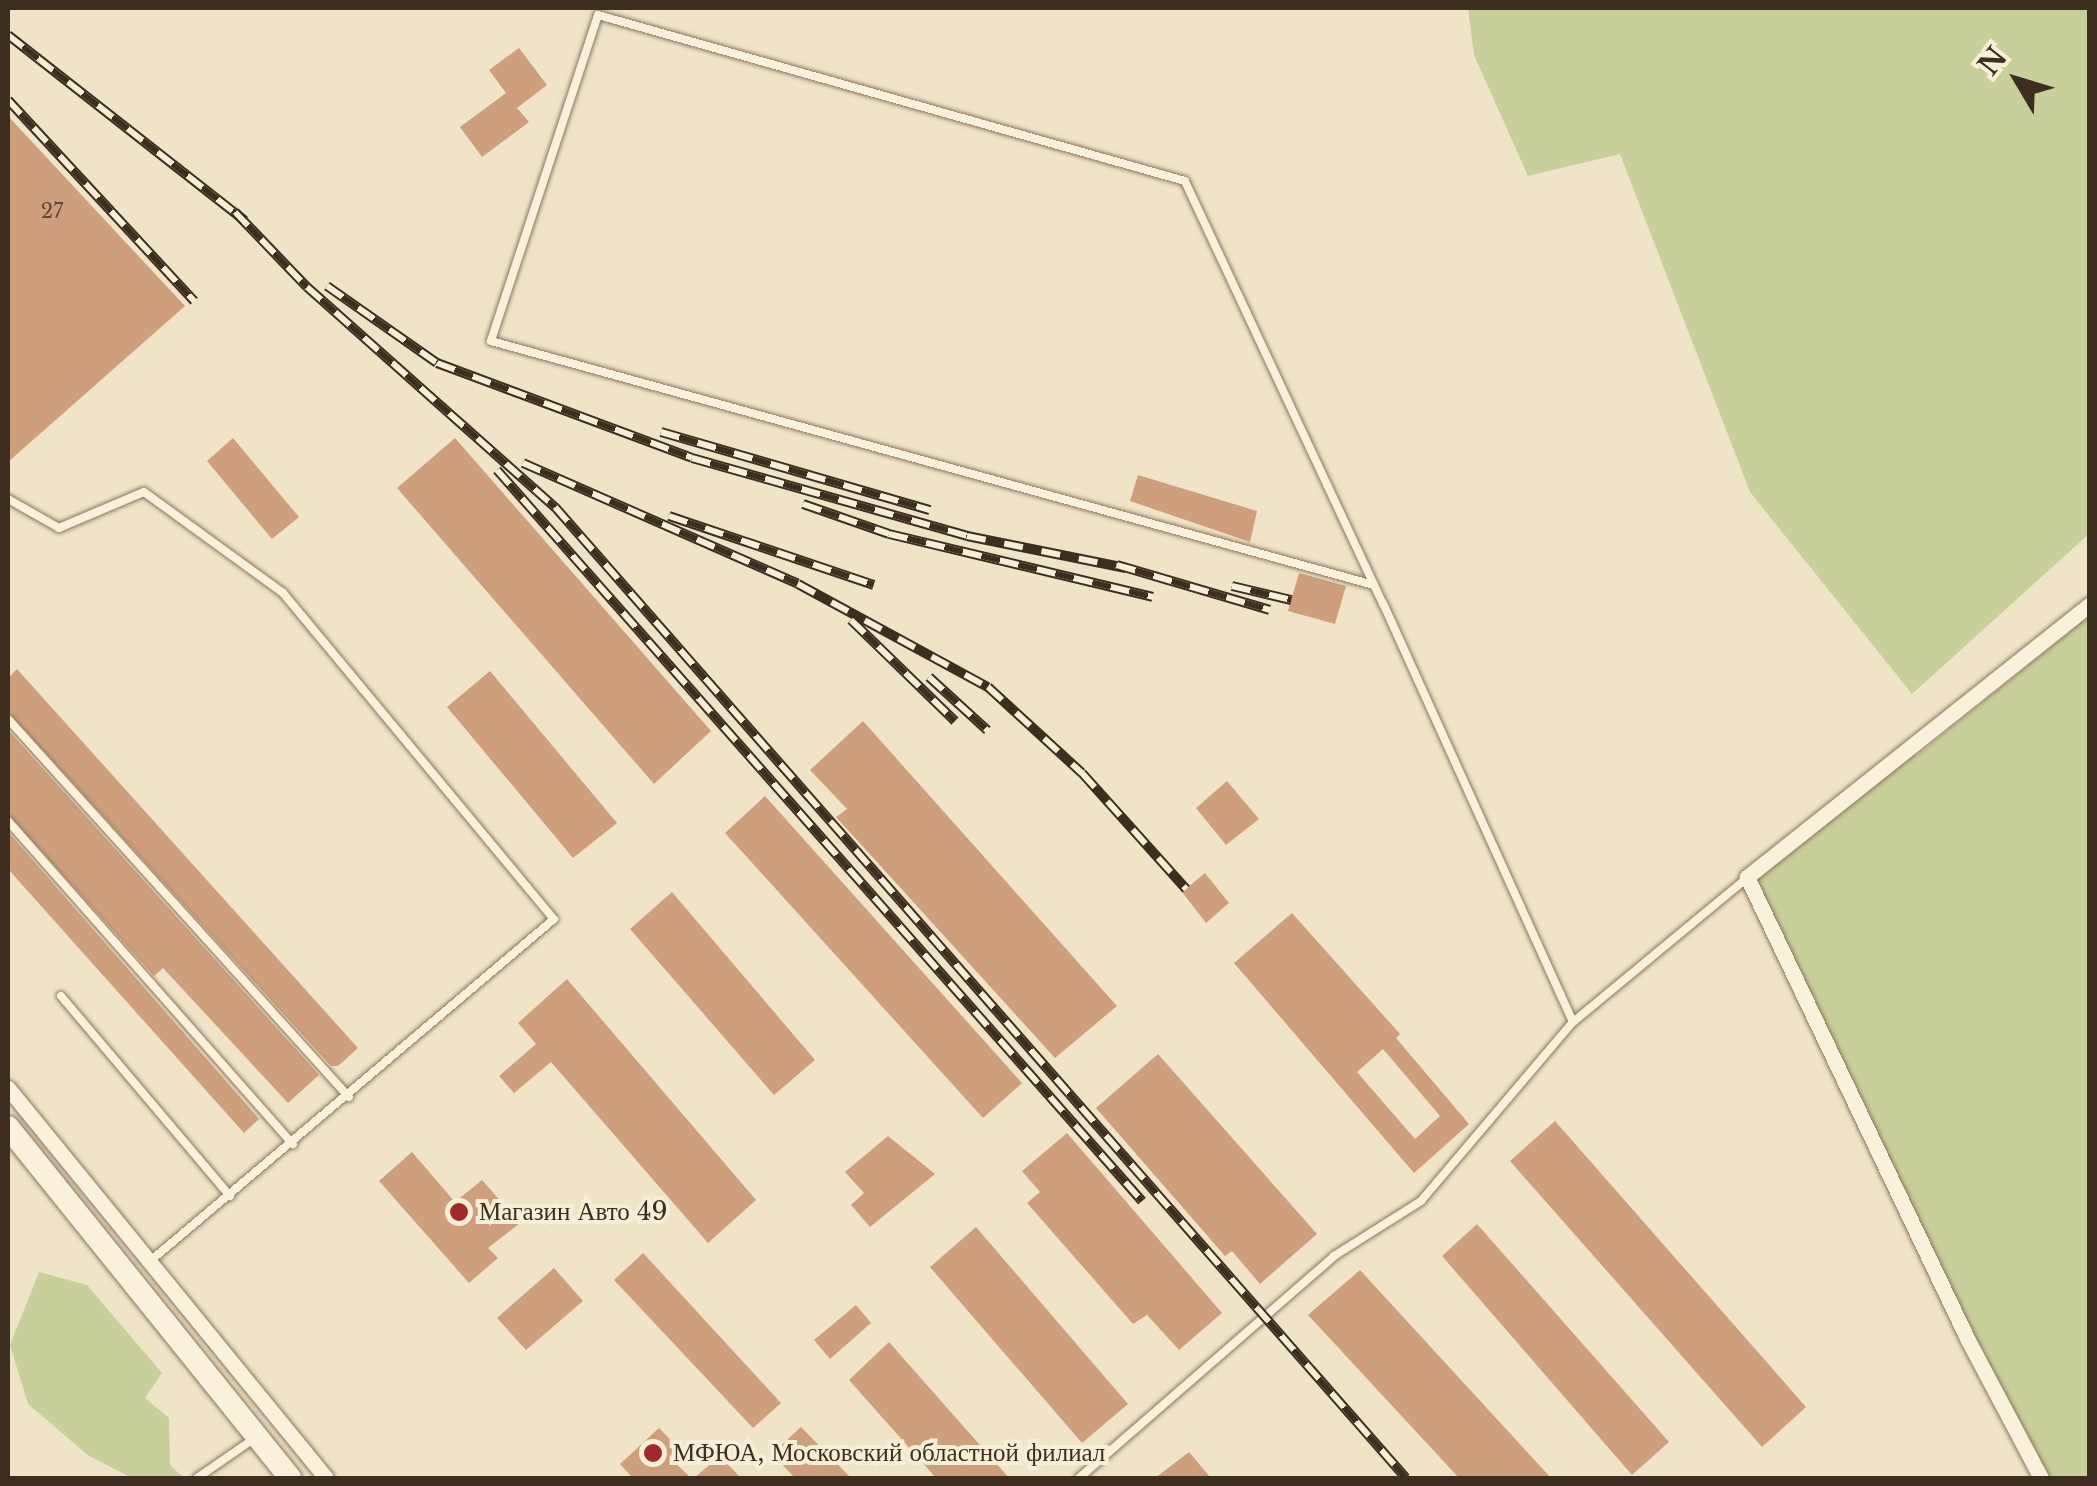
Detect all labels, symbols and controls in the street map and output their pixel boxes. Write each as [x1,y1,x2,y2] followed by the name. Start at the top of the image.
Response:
[1967,30,2067,130] north arrow
[1971,40,2015,82] text: N
[41,199,63,223] house number: 27
[479,1197,668,1227] place label: Магазин Авто 49
[448,1201,470,1223] marker: Магазин Авто 49
[673,1438,1105,1468] place label: МФЮА, Московский областной филиал
[642,1442,664,1464] marker: МФЮА, Московский областной филиал

